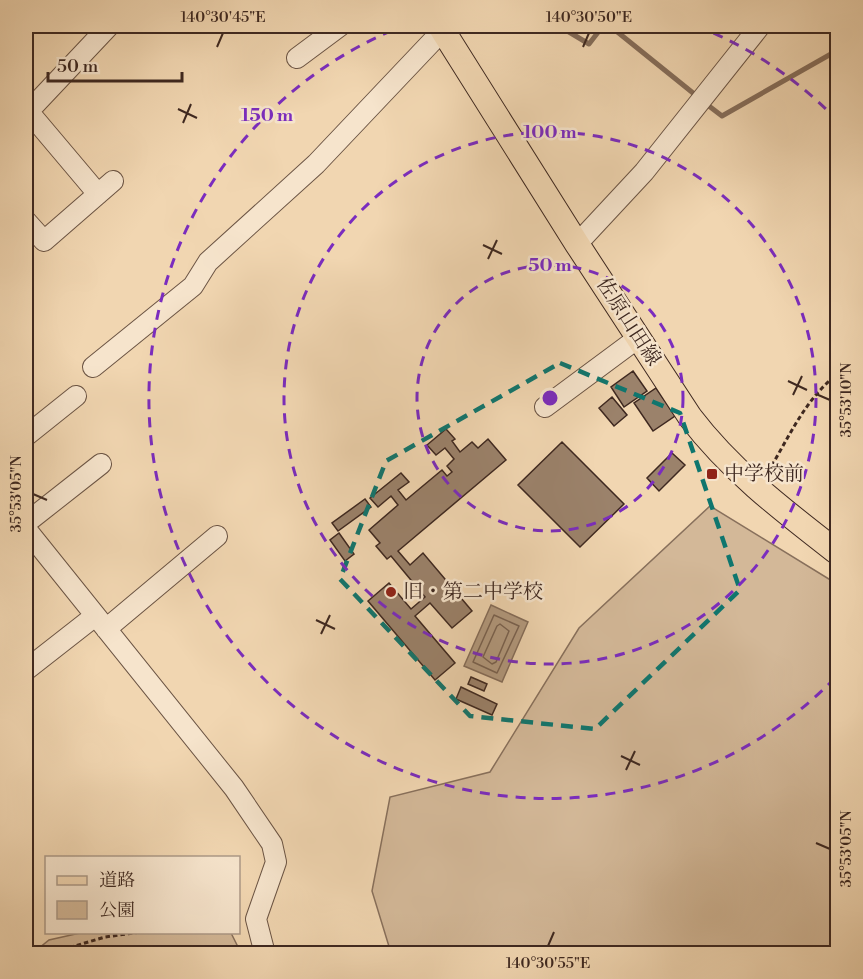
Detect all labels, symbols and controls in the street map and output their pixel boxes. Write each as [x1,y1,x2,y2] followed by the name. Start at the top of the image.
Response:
[180,8,266,27] text: 140°30'45"E
[546,8,632,27] text: 140°30'50"E
[48,45,182,83] scale bar
[57,55,99,78] text: 50 m
[241,104,294,127] text: 150 m
[523,121,577,144] text: 100 m
[528,254,572,277] text: 50 m
[590,273,666,371] street label: 佐原山田線
[837,363,856,437] text: 35°53'10"N
[540,388,560,408] centre of rings
[7,455,26,533] text: 35°53'05"N
[724,462,804,487] place label: 中学校前
[705,467,719,481] marker: 中学校前
[403,580,543,605] place label: 旧・第二中学校
[384,585,398,599] marker: 旧・第二中学校
[837,810,856,888] text: 35°53'05"N
[45,856,240,934] legend
[99,869,135,892] text: 道路
[99,899,135,922] text: 公園
[506,954,590,973] text: 140°30'55"E

